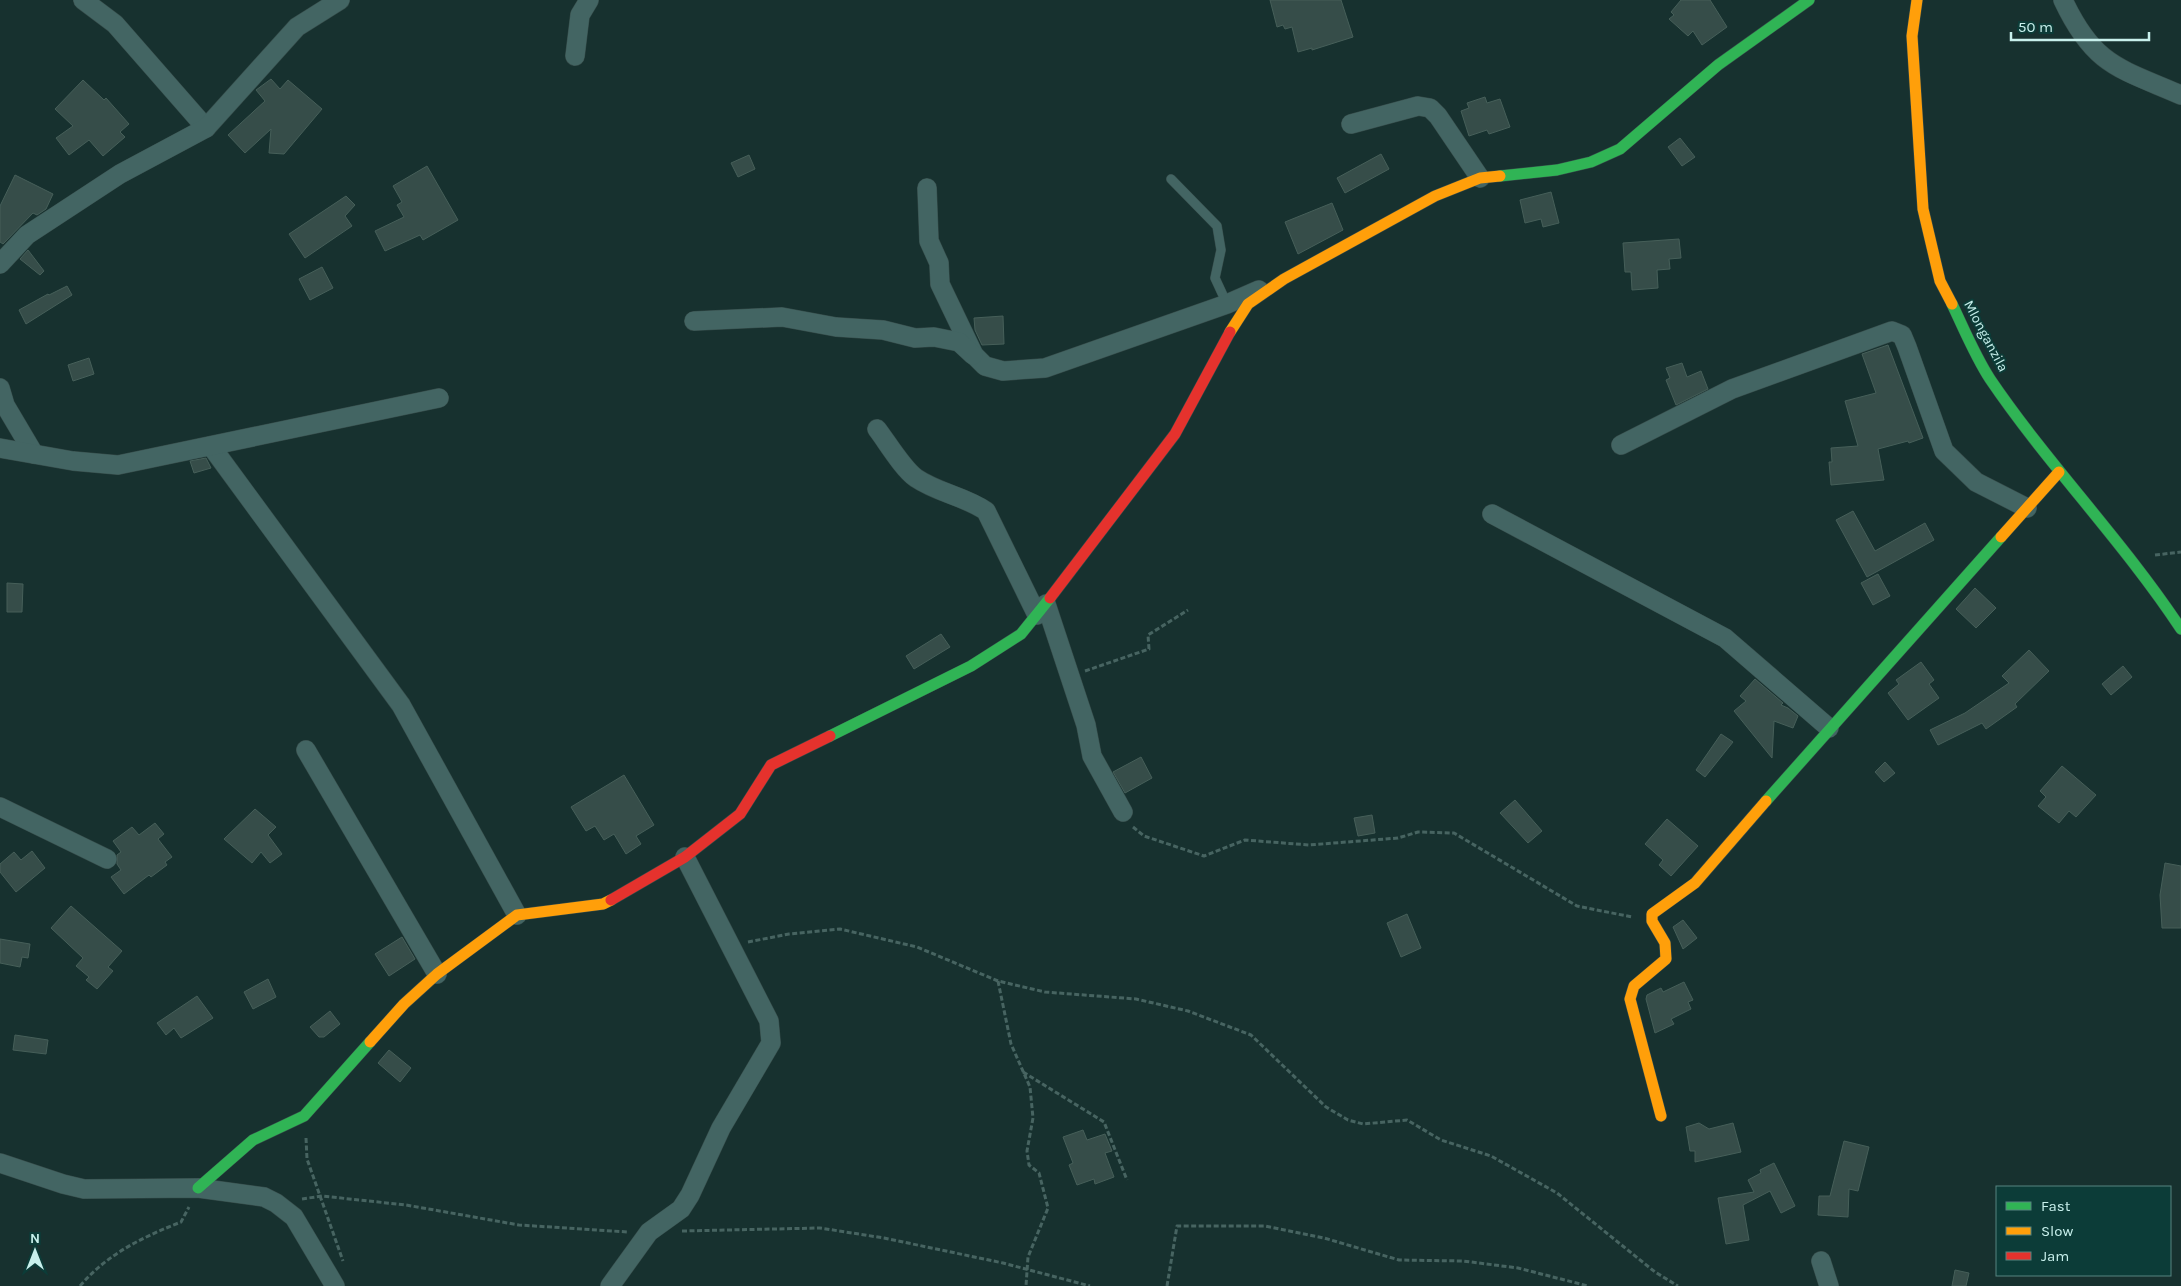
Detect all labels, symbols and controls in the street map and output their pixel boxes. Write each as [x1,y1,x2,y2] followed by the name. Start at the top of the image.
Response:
[2011,10,2148,42] scale bar
[2018,18,2053,36] text: 50 m
[1960,297,2012,375] street label: Mlonganzila
[1996,1186,2171,1276] legend
[2041,1197,2071,1215] text: Fast
[2041,1222,2073,1240] text: Slow
[10,1226,60,1276] north arrow
[30,1230,40,1247] text: N
[2041,1247,2069,1265] text: Jam

